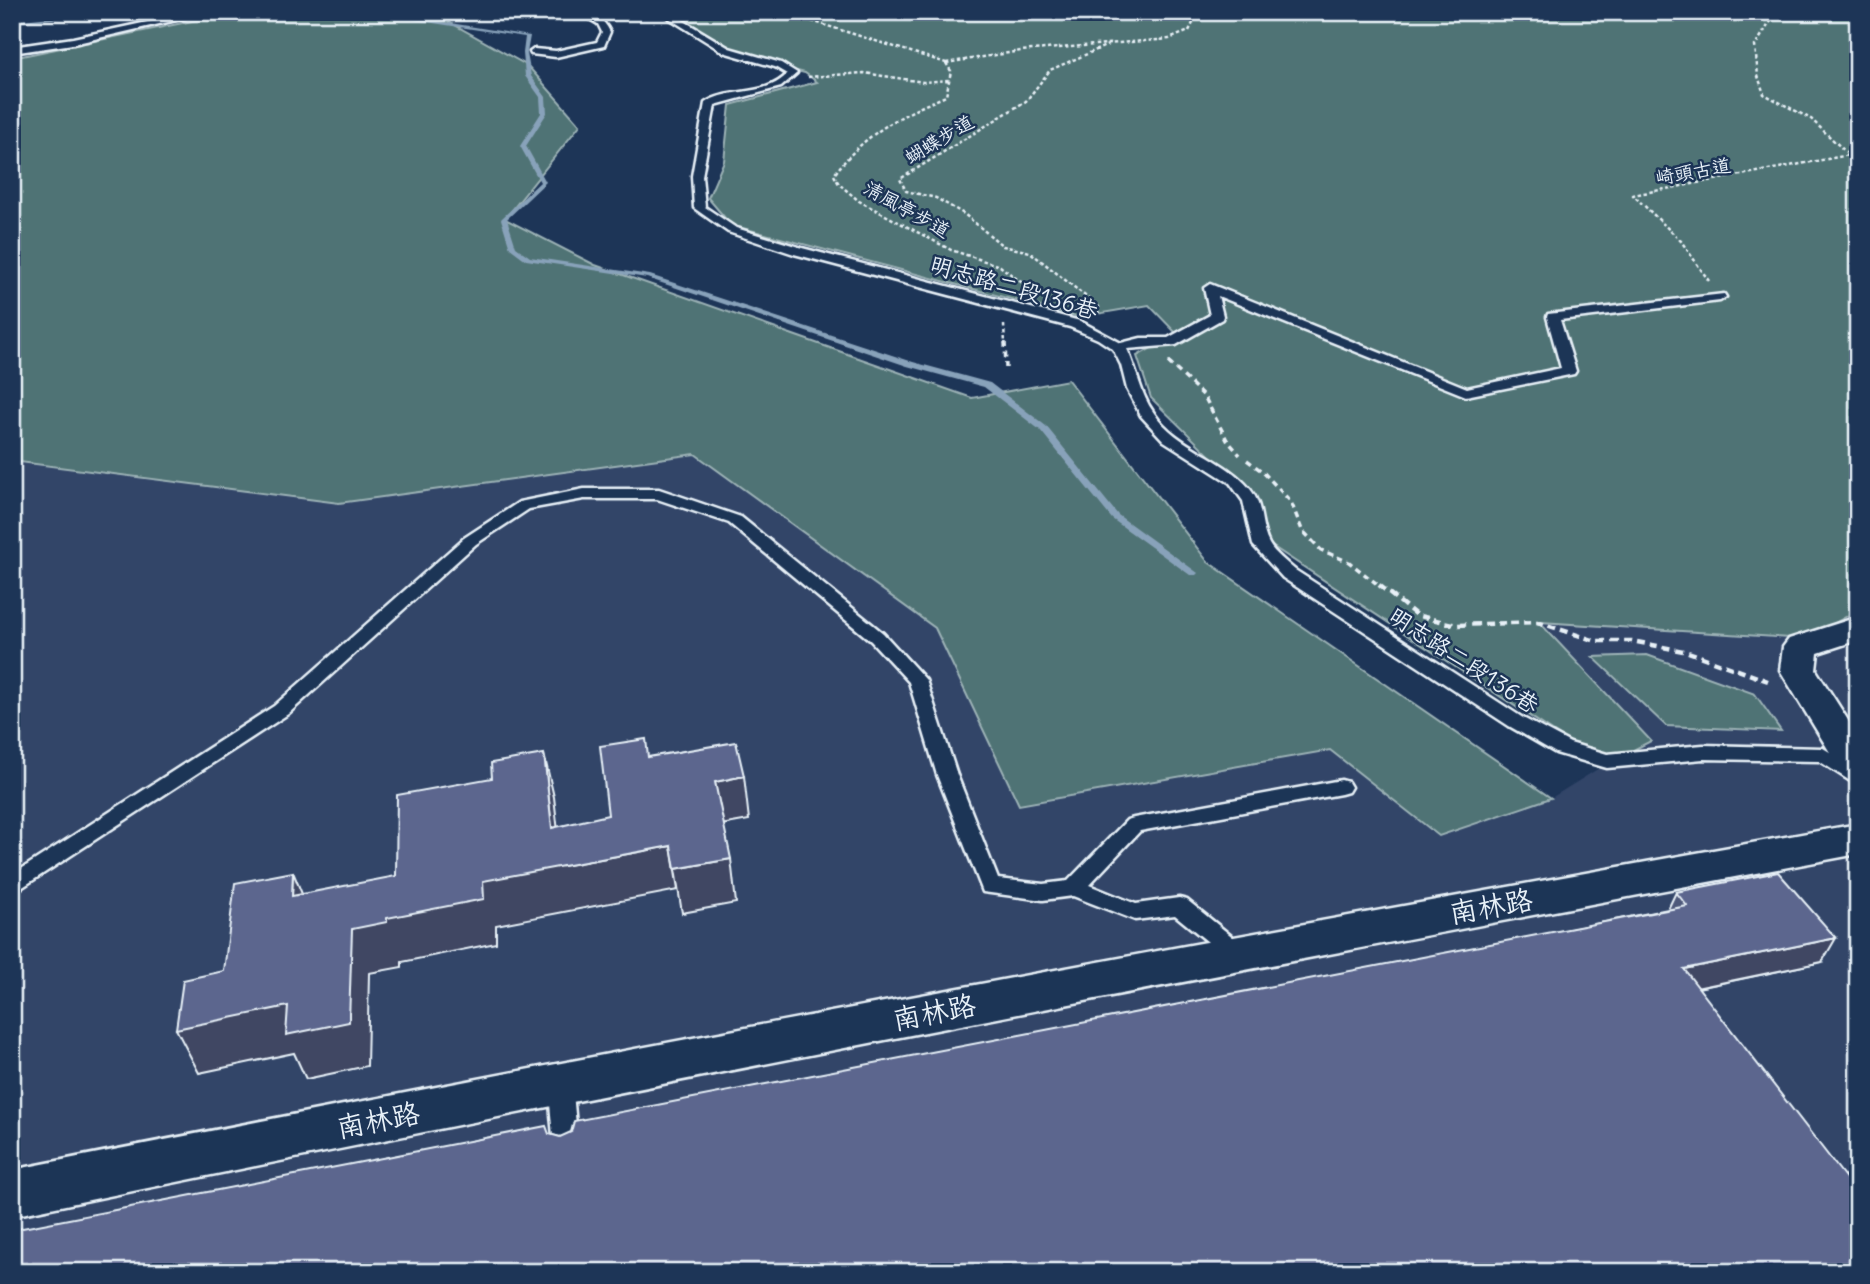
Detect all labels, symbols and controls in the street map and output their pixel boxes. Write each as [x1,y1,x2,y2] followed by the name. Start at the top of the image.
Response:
[900,109,978,169] street label: 蝴蝶步道
[1653,153,1733,189] street label: 崎頭古道
[860,175,954,243] street label: 清風亭步道
[927,249,1102,325] street label: 明志路二段136巷
[1383,601,1545,720] street label: 明志路二段136巷
[1447,881,1535,931] street label: 南林路
[889,986,979,1038] street label: 南林路
[333,1094,423,1146] street label: 南林路

